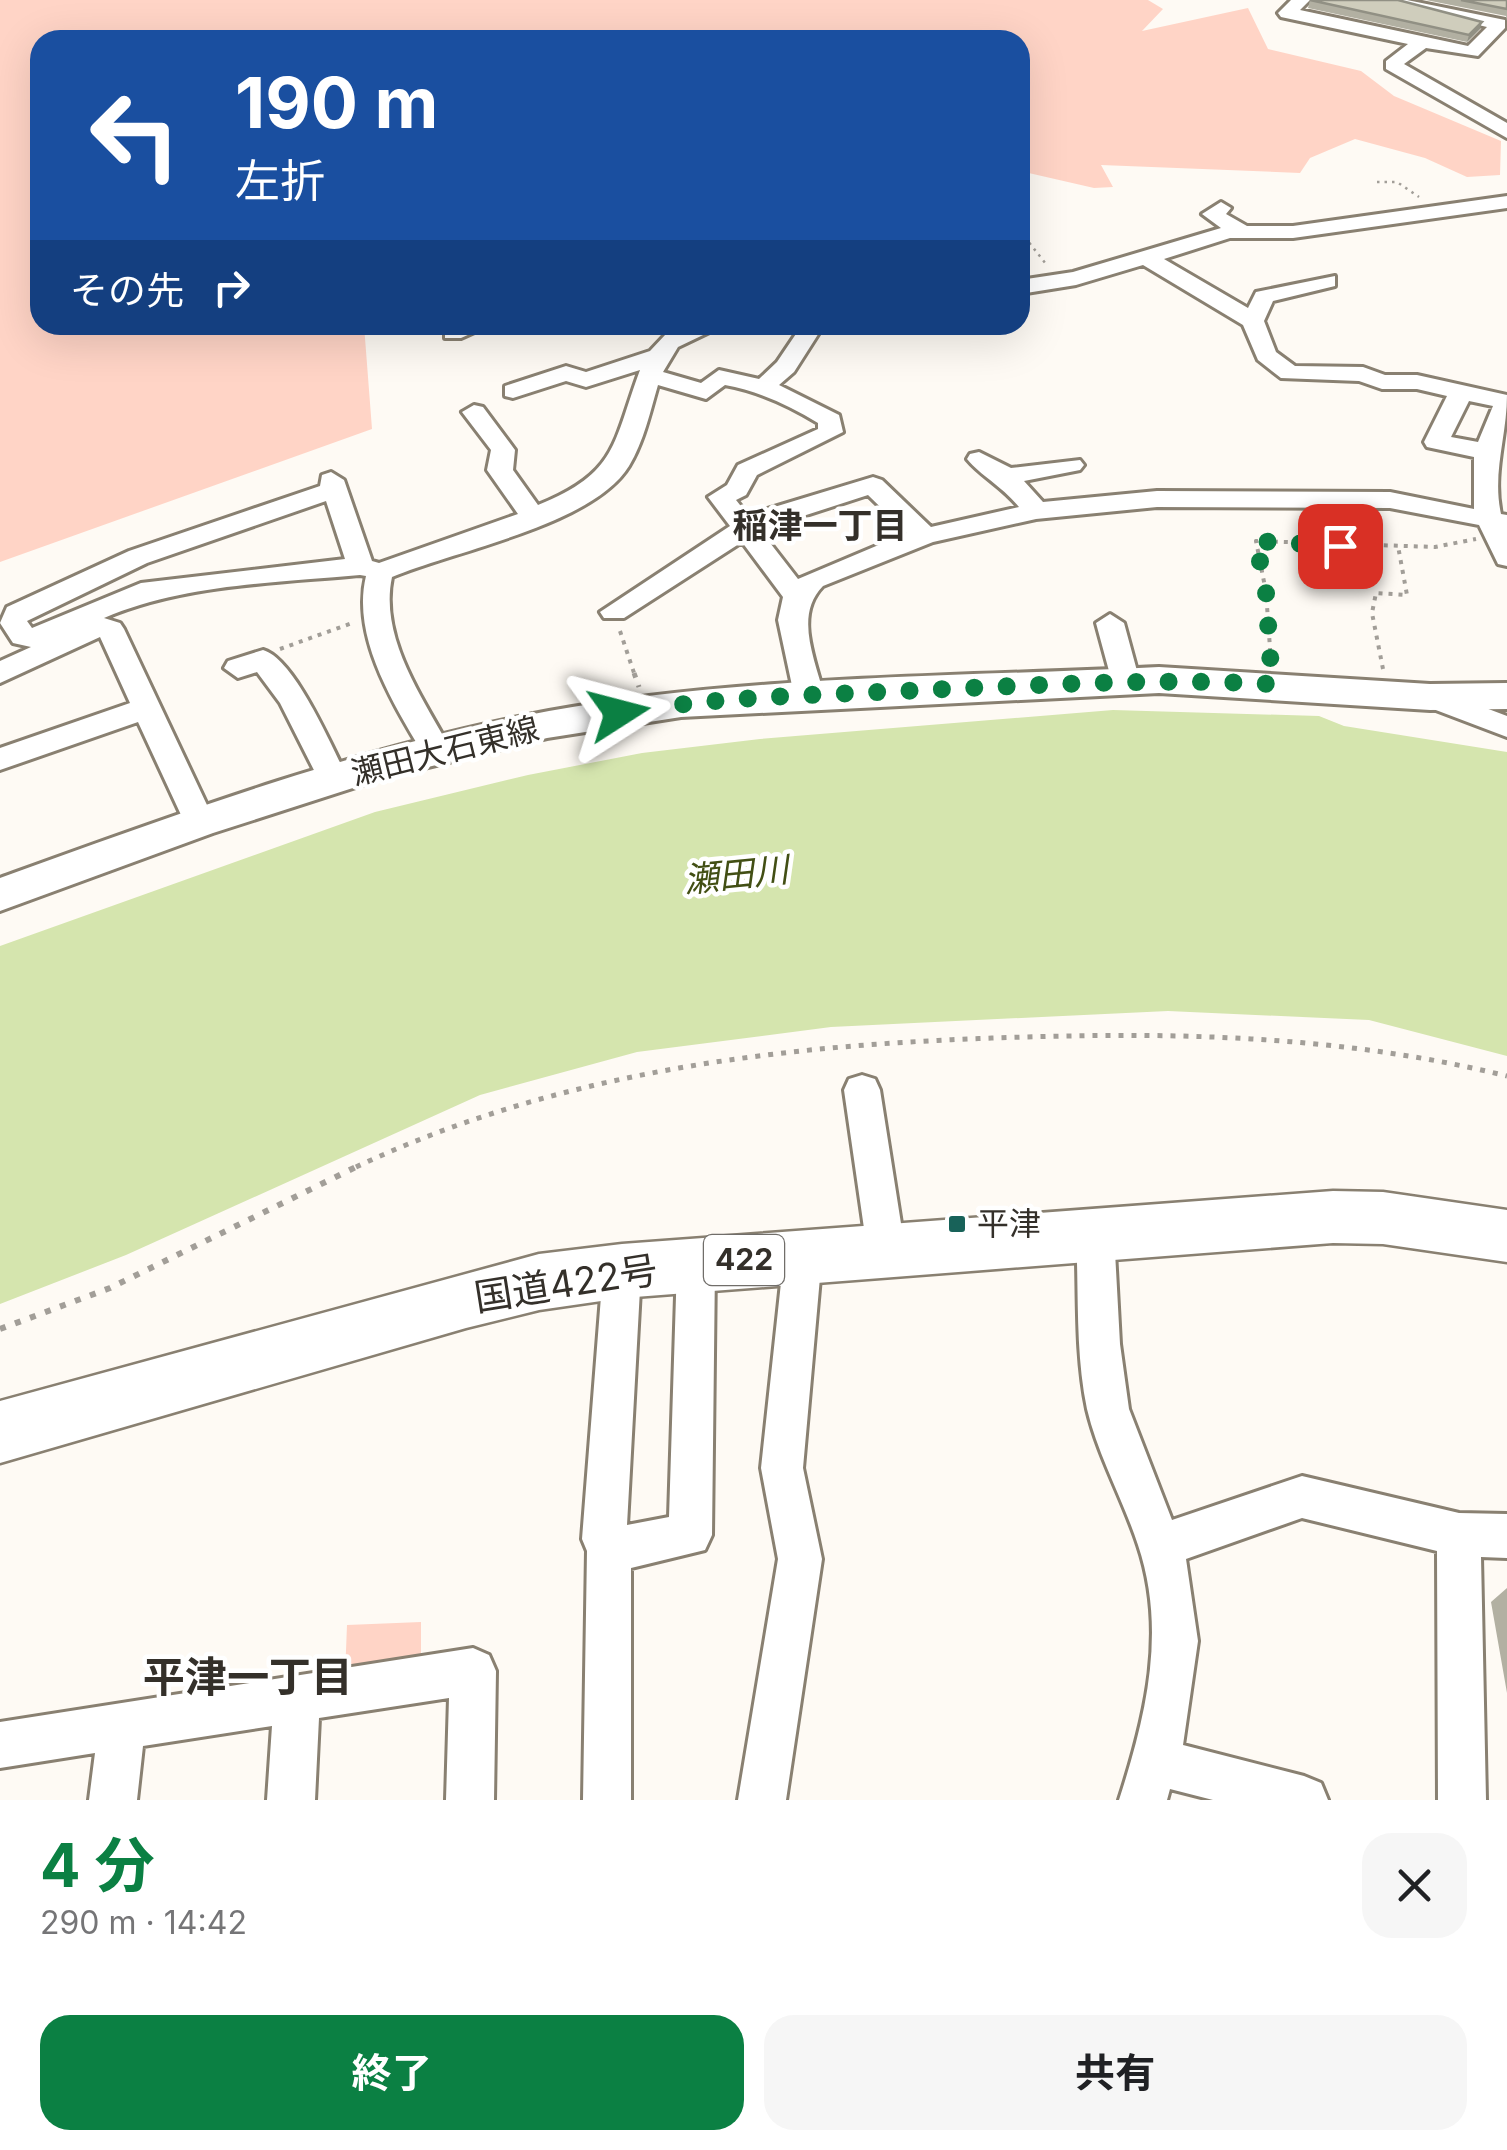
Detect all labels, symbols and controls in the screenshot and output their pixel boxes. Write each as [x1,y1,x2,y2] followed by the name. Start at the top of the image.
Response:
[235,60,438,145] text: 190 m
[70,70,200,200] icon: left
[235,153,325,208] text: 左折
[204,260,259,315] icon: right
[70,267,184,313] text: その先
[732,504,908,546] district label: 稲津一丁目
[1298,504,1383,589] pin
[1313,519,1368,574] icon: arrive
[567,661,671,765] position arrow
[347,708,543,793] street label: 瀬田大石東線
[681,847,794,900] water label: 瀬田川
[977,1204,1041,1243] place label: 平津
[946,1213,968,1235] marker: 平津
[704,1235,784,1285] road number: 422
[471,1246,661,1320] street label: 国道422号
[143,1651,353,1702] district label: 平津一丁目
[40,1829,155,1901] text: 4 分
[1362,1833,1467,1938] button: close
[40,1903,247,1942] text: 290 m · 14:42
[40,2015,744,2130] button: 終了
[764,2015,1467,2130] button: 共有

